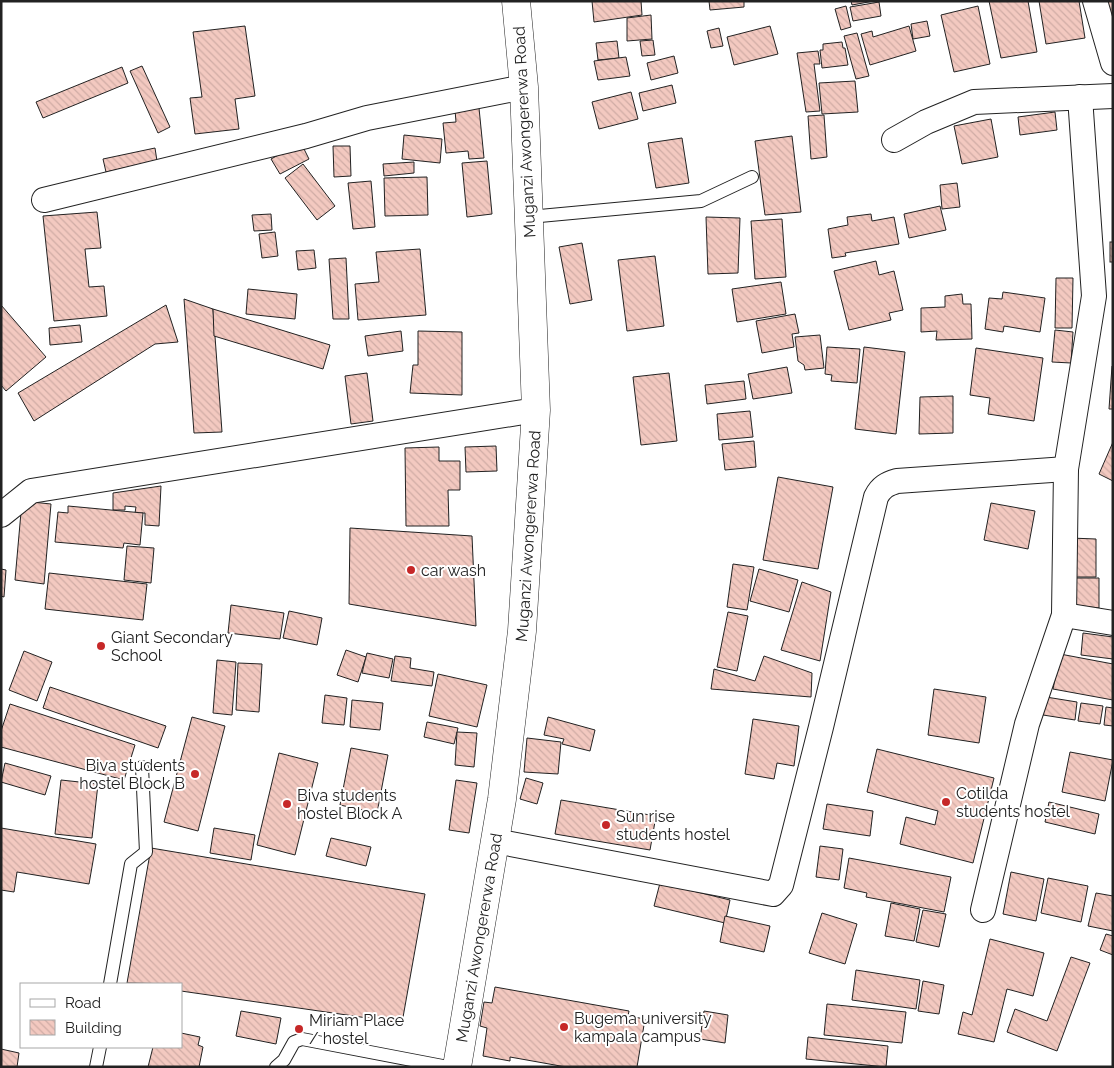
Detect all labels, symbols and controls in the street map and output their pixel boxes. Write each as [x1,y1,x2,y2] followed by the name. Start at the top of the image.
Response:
[509,26,540,238] street label: Muganzi Awongererwa Road
[512,430,545,643] street label: Muganzi Awongererwa Road
[421,561,486,580] place label: car wash
[405,564,417,576] marker: car wash
[111,628,233,665] place label: Giant Secondary School
[95,640,107,652] marker: Giant Secondary School
[79,756,185,793] place label: Biva students hostel Block B
[189,768,201,780] marker: Biva students hostel Block B
[956,784,1071,821] place label: Cotilda students hostel
[297,786,403,823] place label: Biva students hostel Block A
[940,796,952,808] marker: Cotilda students hostel
[281,798,293,810] marker: Biva students hostel Block A
[616,807,731,844] place label: Sun rise students hostel
[600,819,612,831] marker: Sun rise students hostel
[452,832,506,1044] street label: Muganzi Awongererwa Road
[20,983,182,1048] legend
[65,994,101,1012] text: Road
[574,1009,712,1046] place label: Bugema university kampala campus
[309,1011,404,1048] place label: Miriam Place / hostel
[65,1019,122,1037] text: Building
[558,1021,570,1033] marker: Bugema university kampala campus
[293,1023,305,1035] marker: Miriam Place / hostel

